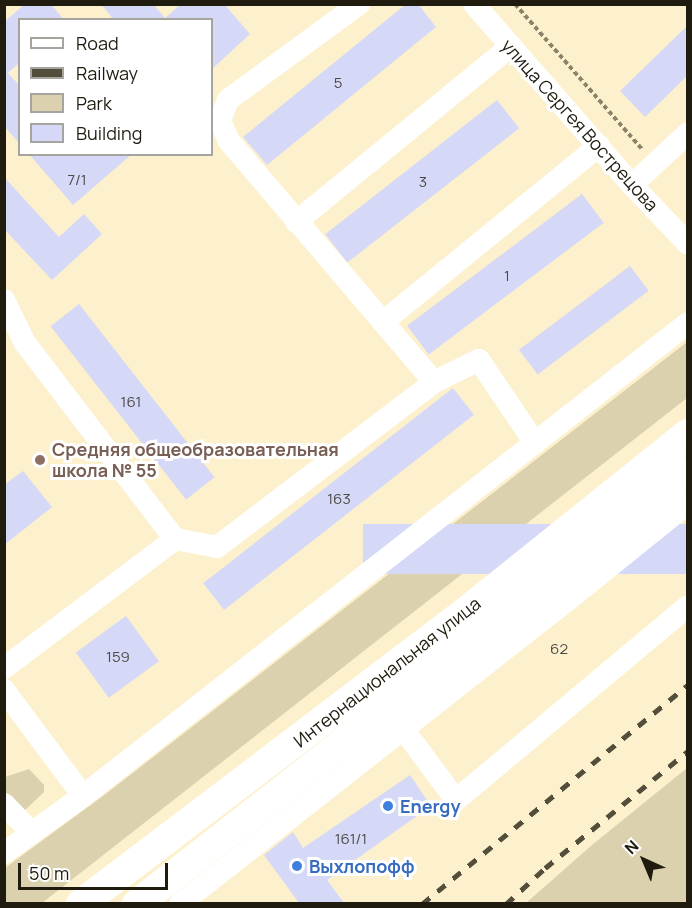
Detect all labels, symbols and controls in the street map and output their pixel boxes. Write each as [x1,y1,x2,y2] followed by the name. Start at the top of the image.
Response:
[18,18,213,156] legend
[76,31,119,55] text: Road
[497,35,663,215] street label: улица Сергея Вострецова
[76,61,138,85] text: Railway
[334,74,342,92] house number: 5
[76,91,112,115] text: Park
[76,121,142,145] text: Building
[67,171,87,189] house number: 7/1
[419,173,427,191] house number: 3
[504,267,510,285] house number: 1
[121,393,141,411] house number: 161
[52,439,339,482] place label: Средняя общеобразовательная школа № 55
[33,453,47,467] marker: Средняя общеобразовательная школа № 55
[327,490,351,508] house number: 163
[289,592,485,752] street label: Интернациональная улица
[550,640,568,658] house number: 62
[106,648,130,666] house number: 159
[400,795,460,817] place label: Energy
[381,799,395,813] marker: Energy
[335,830,367,848] house number: 161/1
[614,830,674,890] north arrow
[620,835,643,859] text: N
[21,851,171,889] scale bar
[309,855,414,877] place label: Выхлопофф
[290,859,304,873] marker: Выхлопофф
[29,861,69,885] text: 50 m

